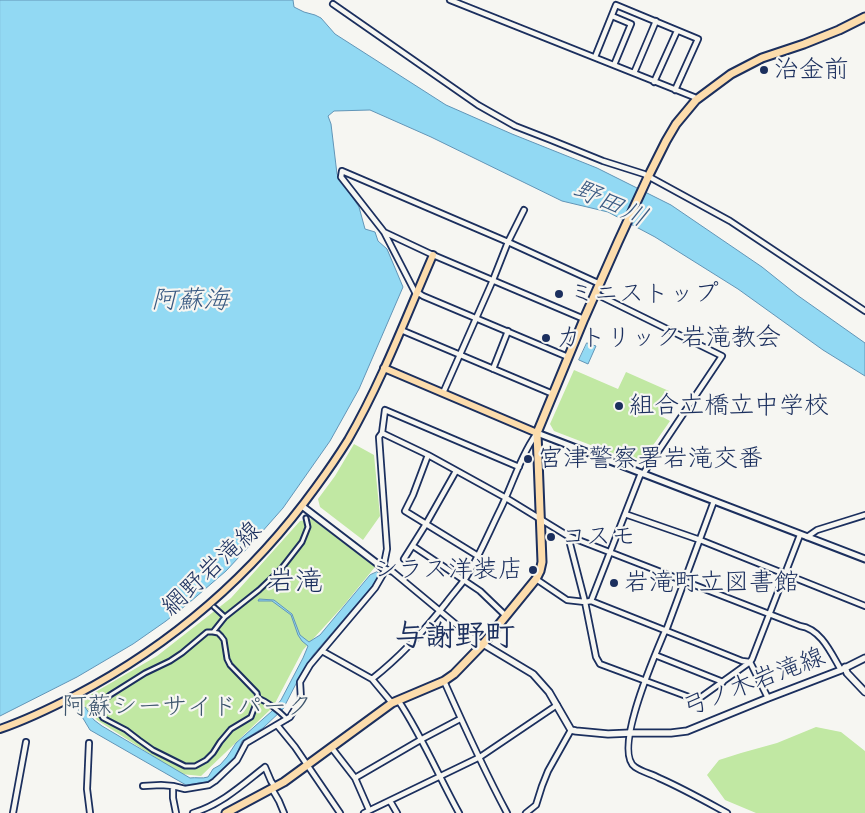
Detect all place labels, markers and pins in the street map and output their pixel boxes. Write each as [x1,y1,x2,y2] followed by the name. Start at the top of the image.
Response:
[774,55,849,85] place label: 治金前
[758,64,770,76] marker: 治金前
[569,279,719,309] place label: ミニストップ
[553,288,565,300] marker: ミニストップ
[556,323,781,353] place label: カトリック岩滝教会
[540,332,552,344] marker: カトリック岩滝教会
[629,391,829,421] place label: 組合立橋立中学校
[613,400,625,412] marker: 組合立橋立中学校
[538,444,763,474] place label: 宮津警察署岩滝交番
[522,453,534,465] marker: 宮津警察署岩滝交番
[561,522,636,552] place label: コスモ
[545,531,557,543] marker: コスモ
[373,555,523,585] place label: シラス洋装店
[527,564,539,576] marker: シラス洋装店
[624,568,799,598] place label: 岩滝町立図書館
[608,577,620,589] marker: 岩滝町立図書館

